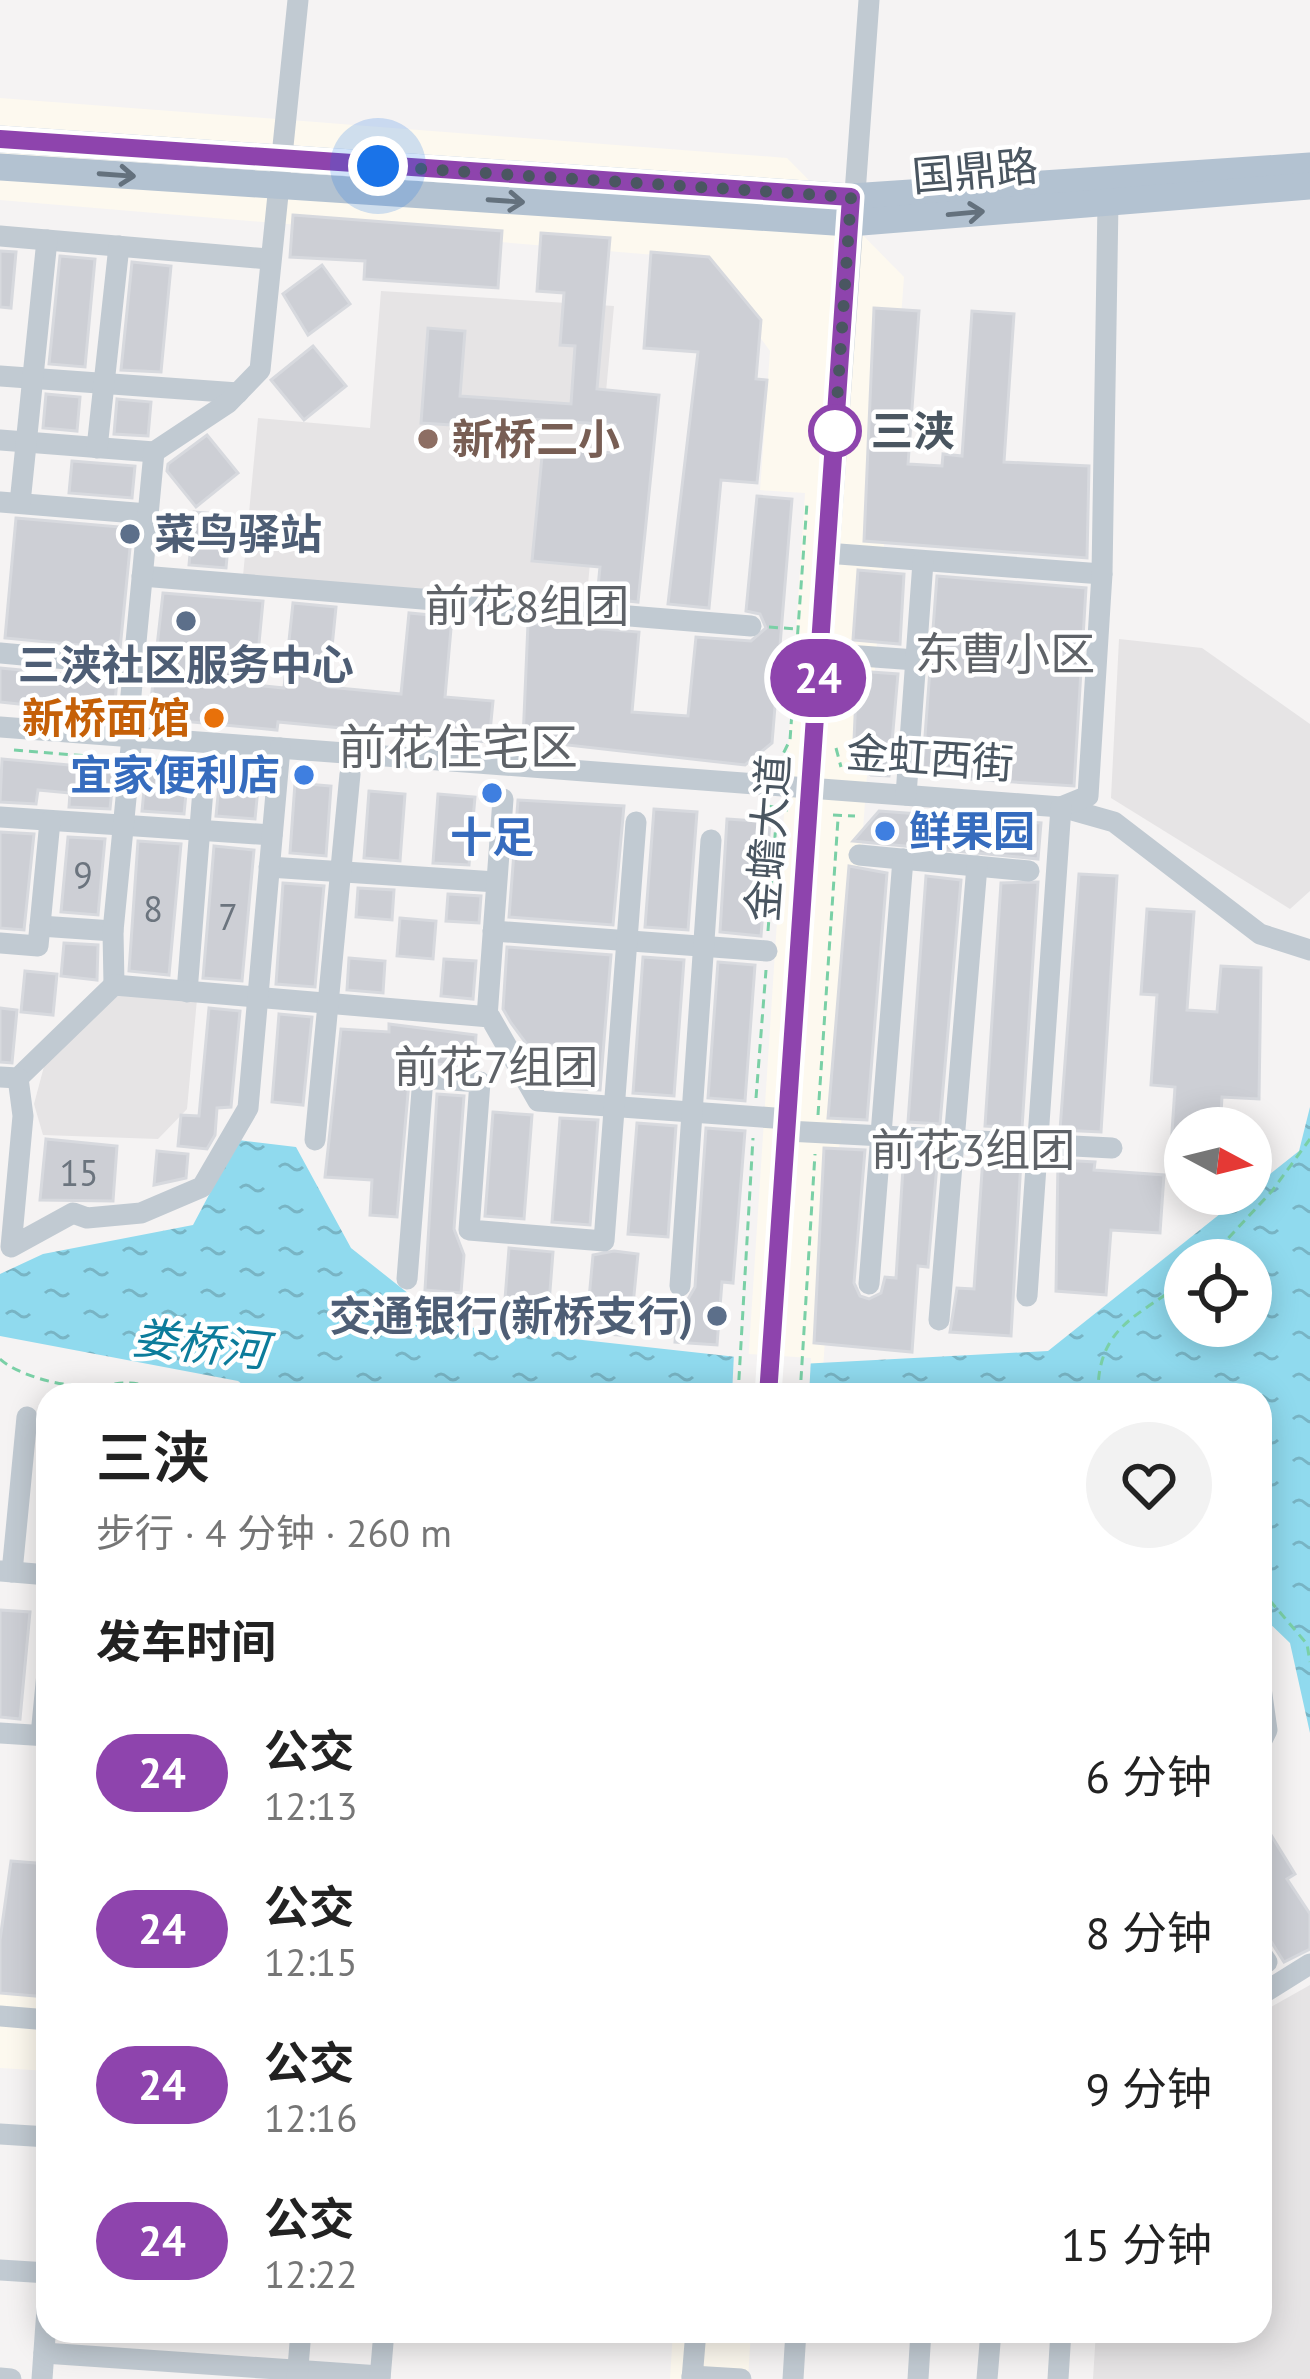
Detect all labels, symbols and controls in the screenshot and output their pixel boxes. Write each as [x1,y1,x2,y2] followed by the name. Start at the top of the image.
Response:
[348,136,408,196] your location
[910,138,1040,203] street label: 国鼎路
[97,163,136,186] one-way arrow
[486,189,525,212] one-way arrow
[946,202,985,225] one-way arrow
[871,403,955,458] place label: 三浃
[810,406,860,456] marker: 三浃
[452,411,620,466] place label: 新桥二小
[415,426,441,452] marker: 新桥二小
[154,506,322,561] place label: 菜鸟驿站
[117,521,143,547] marker: 菜鸟驿站
[425,576,629,634] district label: 前花8组团
[173,608,199,634] marker: 三浃社区服务中心
[915,624,1095,682] district label: 东曹小区
[18,637,354,692] place label: 三浃社区服务中心
[764,639,872,717] line badge: 24
[794,650,842,705] text: 24
[22,690,190,745] place label: 新桥面馆
[201,705,227,731] marker: 新桥面馆
[338,715,578,777] district label: 前花住宅区
[844,724,1016,791] street label: 金虹西街
[70,747,280,802] place label: 宜家便利店
[734,752,801,924] street label: 金蟾大道
[291,762,317,788] marker: 宜家便利店
[479,780,505,806] marker: 十足
[909,803,1035,858] place label: 鲜果园
[450,809,534,864] place label: 十足
[872,818,898,844] marker: 鲜果园
[73,851,93,898] house number: 9
[143,885,163,932] house number: 8
[218,893,238,940] house number: 7
[394,1037,598,1095] district label: 前花7组团
[1164,1107,1272,1215] north arrow
[1164,1107,1272,1347] map controls
[871,1120,1075,1178] district label: 前花3组团
[59,1149,99,1196] house number: 15
[1164,1239,1272,1347] button: locate
[330,1288,693,1343] place label: 交通银行(新桥支行)
[704,1303,730,1329] marker: 交通银行(新桥支行)
[130,1307,278,1380] water label: 娄桥河
[96,1420,210,1494] text: 三浃
[1086,1422,1212,1548] button: heart
[96,1507,452,1558] text: 步行 · 4 分钟 · 260 m
[96,1612,276,1670] text: 发车时间
[264,1721,354,1779] text: 公交
[138,1745,186,1800] text: 24
[1085,1747,1212,1805] text: 6 分钟
[264,1780,358,1831] text: 12:13
[264,1877,354,1935] text: 公交
[138,1901,186,1956] text: 24
[1085,1903,1212,1961] text: 8 分钟
[264,1936,358,1987] text: 12:15
[264,2033,354,2091] text: 公交
[138,2057,186,2112] text: 24
[1085,2059,1212,2117] text: 9 分钟
[264,2092,358,2143] text: 12:16
[264,2189,354,2247] text: 公交
[138,2213,186,2268] text: 24
[1061,2215,1212,2273] text: 15 分钟
[264,2248,358,2299] text: 12:22

